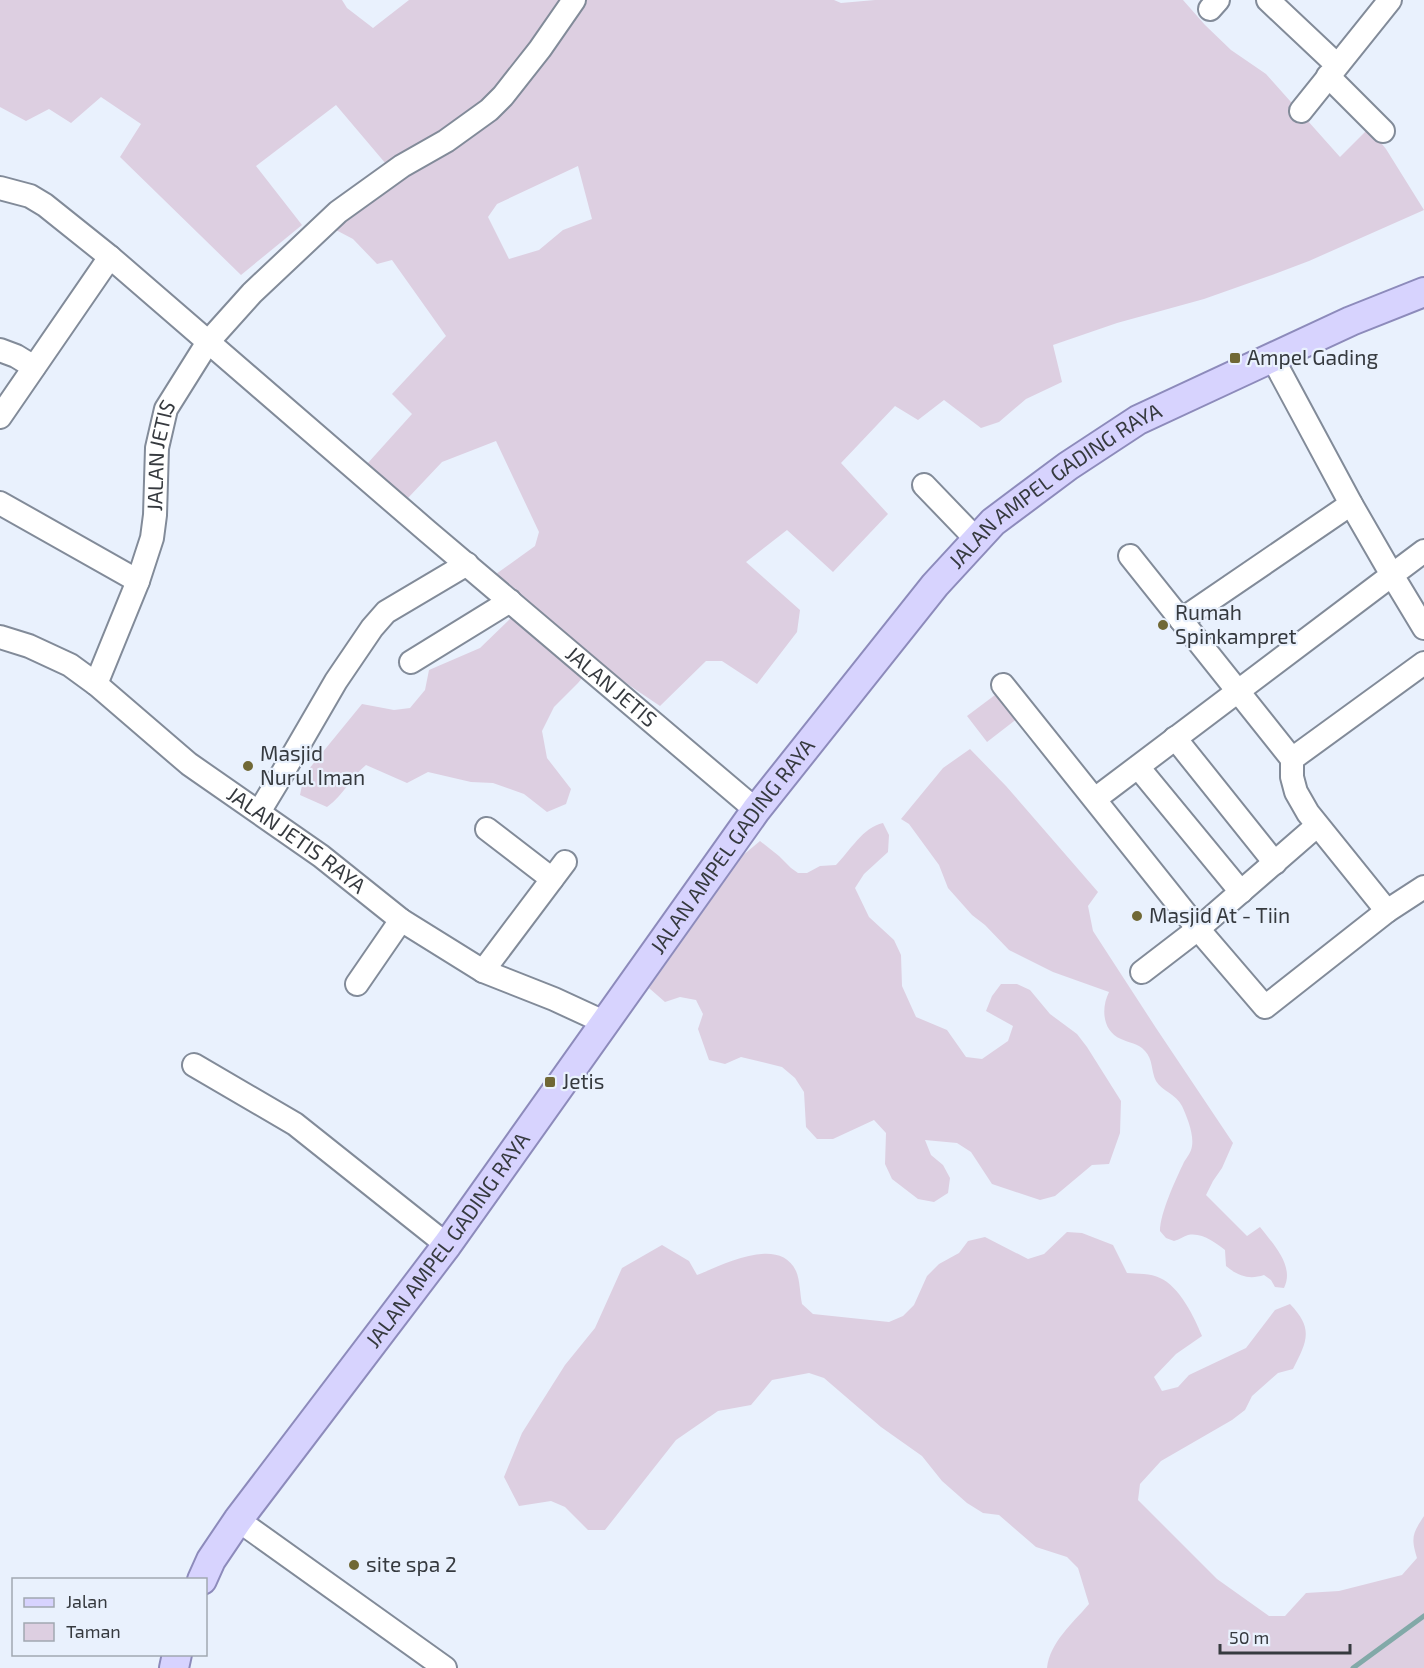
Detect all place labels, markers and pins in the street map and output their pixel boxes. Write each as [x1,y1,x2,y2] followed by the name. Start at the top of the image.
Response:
[1247,344,1378,369] place label: Ampel Gading
[1228,351,1242,365] marker: Ampel Gading
[1175,599,1297,648] place label: Rumah Spinkampret
[1156,618,1170,632] marker: Rumah Spinkampret
[260,740,365,789] place label: Masjid Nurul Iman
[241,759,255,773] marker: Masjid Nurul Iman
[1149,902,1290,928] place label: Masjid At - Tiin
[1130,909,1144,923] marker: Masjid At - Tiin
[562,1068,604,1093] place label: Jetis
[543,1075,557,1089] marker: Jetis
[366,1551,457,1576] place label: site spa 2
[347,1558,361,1572] marker: site spa 2

